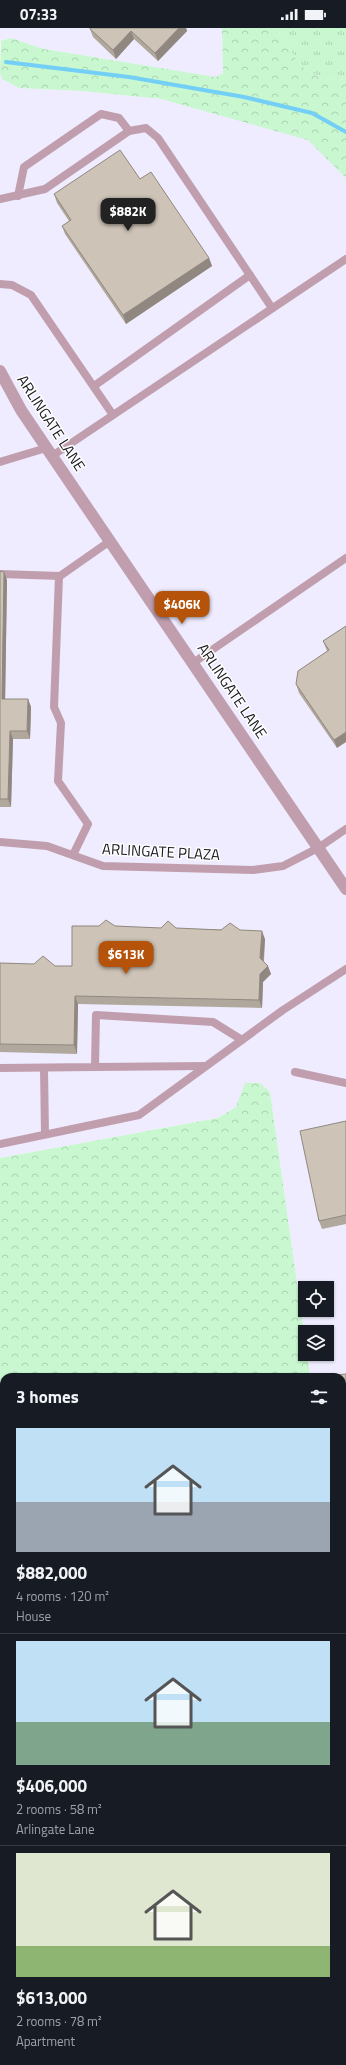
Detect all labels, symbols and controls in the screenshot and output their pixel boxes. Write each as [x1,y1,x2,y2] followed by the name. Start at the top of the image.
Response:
[20,3,57,26] text: 07:33
[100,198,156,232] pin: $882K
[110,201,146,221] text: $882K
[12,370,91,475] street label: ARLINGATE LANE
[154,591,210,625] pin: $406K
[164,594,200,614] text: $406K
[192,638,273,743] street label: ARLINGATE LANE
[101,837,221,866] street label: ARLINGATE PLAZA
[98,941,154,975] pin: $613K
[108,944,144,964] text: $613K
[298,1281,334,1361] map controls
[298,1281,334,1317] button: locate
[298,1325,334,1361] button: layers
[16,1384,79,1410] text: 3 homes
[308,1386,330,1408] icon: filters
[137,1454,209,1526] icon: home
[16,1560,87,1586] text: $882,000
[16,1586,109,1606] text: 4 rooms · 120 m²
[16,1606,51,1626] text: House
[137,1667,209,1739] icon: home
[16,1773,87,1799] text: $406,000
[16,1799,102,1819] text: 2 rooms · 58 m²
[16,1819,95,1839] text: Arlingate Lane
[137,1879,209,1951] icon: home
[16,1985,87,2011] text: $613,000
[16,2011,102,2031] text: 2 rooms · 78 m²
[16,2031,75,2051] text: Apartment

